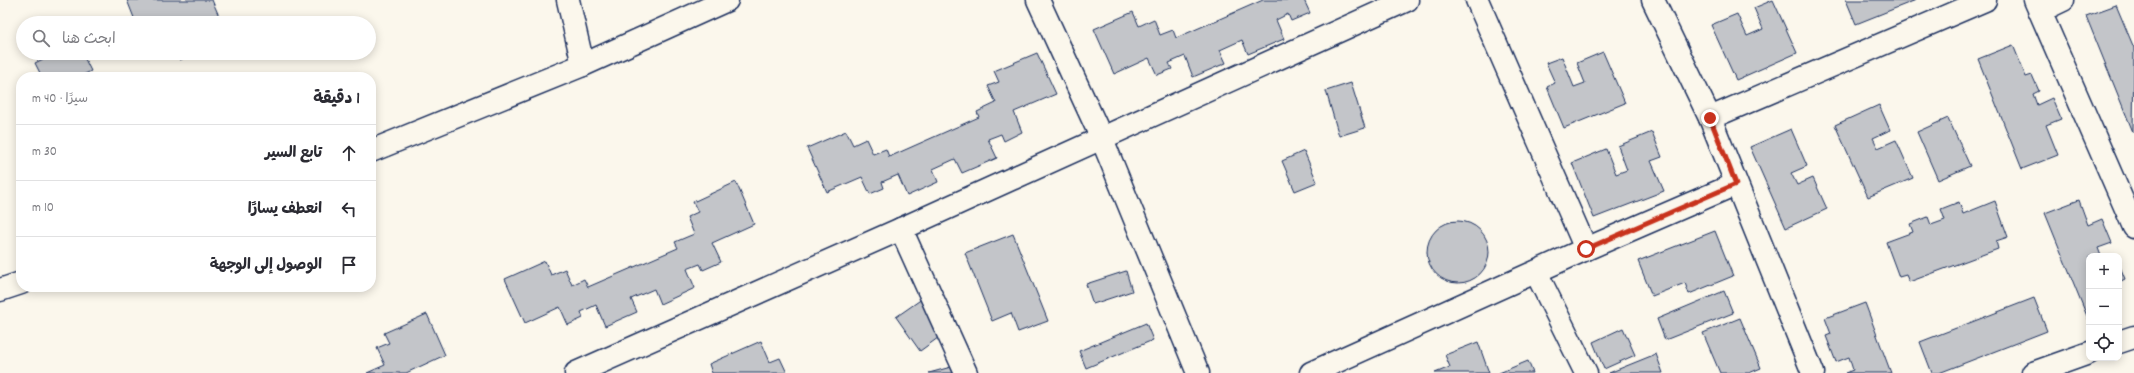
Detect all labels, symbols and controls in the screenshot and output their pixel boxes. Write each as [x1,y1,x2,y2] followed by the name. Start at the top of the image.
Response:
[16,16,376,60] search box
[30,27,52,49] icon: search
[62,29,116,51] text: ابحث هنا
[313,88,360,112] text: 1 دقيقة
[32,90,88,109] text: سيرًا · 40 m
[1701,109,1719,127] route end
[338,142,360,164] icon: ahead
[32,143,57,162] text: 30 m
[265,143,322,165] text: تابع السير
[338,198,360,220] icon: left
[32,199,54,218] text: 10 m
[248,199,322,221] text: انعطف يسارًا
[1577,240,1595,258] route start
[2086,253,2122,361] map controls
[2086,253,2122,289] button: +
[338,254,360,276] icon: arrive
[210,255,322,277] text: الوصول إلى الوجهة
[2086,289,2122,325] button: −
[2086,325,2122,361] button: locate

